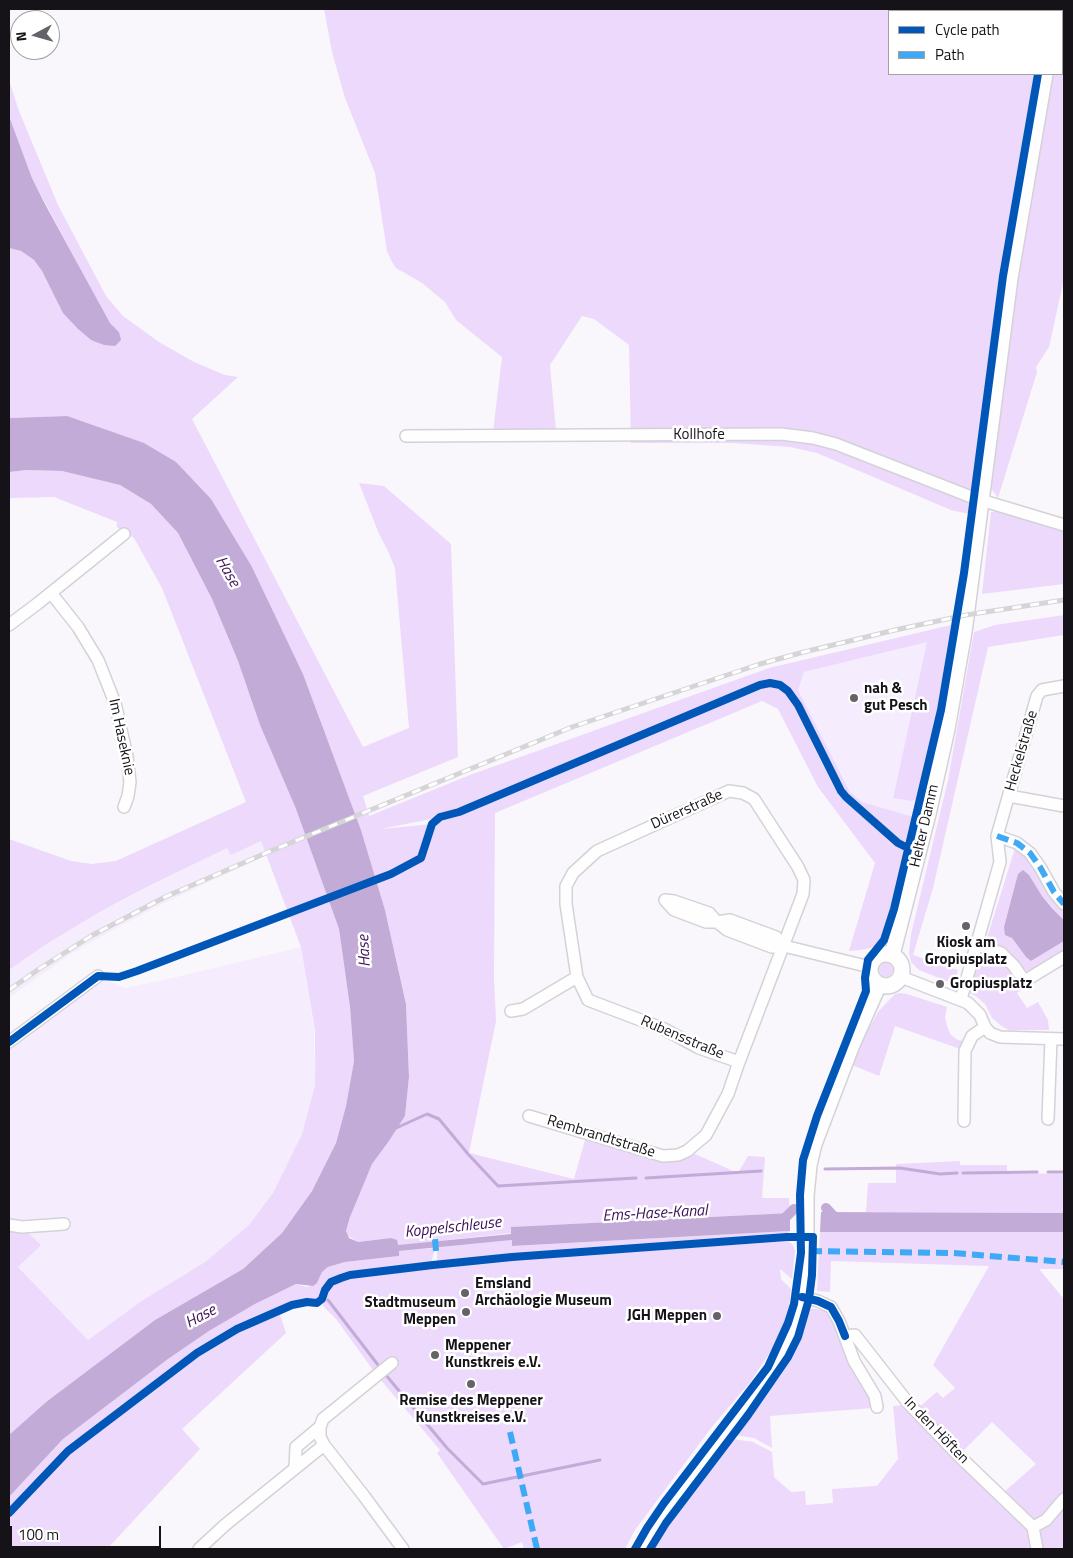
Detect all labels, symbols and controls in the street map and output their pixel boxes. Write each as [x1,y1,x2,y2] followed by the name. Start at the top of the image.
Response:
[10,10,60,60] north arrow
[888,10,1063,75] legend
[935,18,1000,41] text: Cycle path
[10,31,32,42] text: N
[935,43,965,66] text: Path
[673,426,725,444] street label: Kollhofe
[211,553,243,591] water label: Hase
[864,680,928,715] place label: nah & gut Pesch
[848,692,860,704] marker: nah & gut Pesch
[104,697,138,777] street label: Im Haseknie
[1002,708,1042,794] street label: Heckelstraße
[907,783,943,869] street label: Helter Damm
[648,786,726,834] street label: Dürerstraße
[960,920,972,932] marker: Kiosk am Gropiusplatz
[355,934,375,968] water label: Hase
[925,934,1007,969] place label: Kiosk am Gropiusplatz
[950,975,1032,993] place label: Gropiusplatz
[934,978,946,990] marker: Gropiusplatz
[638,1012,726,1064] street label: Rubensstraße
[545,1112,657,1162] street label: Rembrandtstraße
[602,1202,708,1226] water label: Ems-Hase-Kanal
[404,1213,502,1243] water label: Koppelschleuse
[475,1275,612,1310] place label: Emsland Archäologie Museum
[459,1287,471,1299] marker: Emsland Archäologie Museum
[365,1294,456,1329] place label: Stadtmuseum Meppen
[182,1301,220,1333] water label: Hase
[460,1306,472,1318] marker: Stadtmuseum Meppen
[627,1307,707,1325] place label: JGH Meppen
[711,1310,723,1322] marker: JGH Meppen
[445,1337,541,1372] place label: Meppener Kunstkreis e.V.
[429,1349,441,1361] marker: Meppener Kunstkreis e.V.
[465,1378,477,1390] marker: Remise des Meppener Kunstkreises e.V.
[399,1392,543,1427] place label: Remise des Meppener Kunstkreises e.V.
[900,1394,972,1468] street label: In den Höften
[12,1516,164,1548] scale bar
[18,1523,59,1546] text: 100 m

